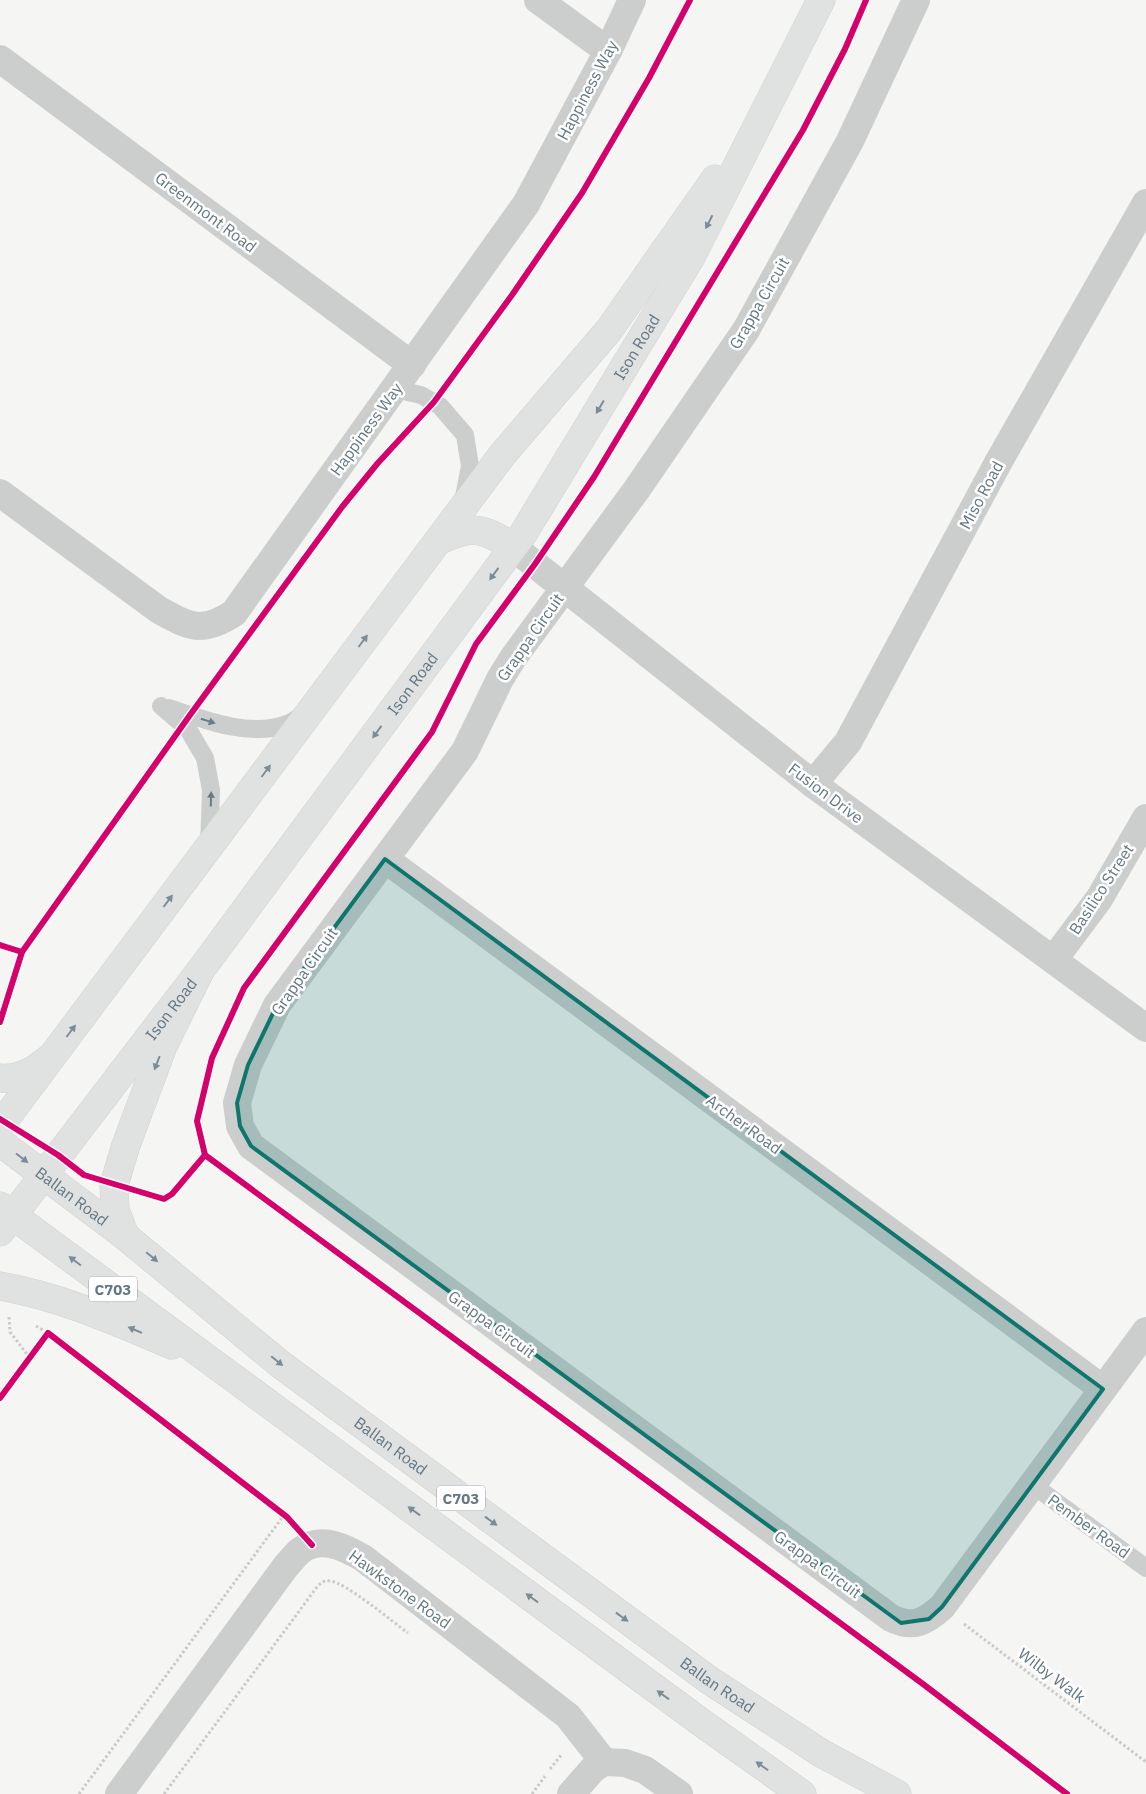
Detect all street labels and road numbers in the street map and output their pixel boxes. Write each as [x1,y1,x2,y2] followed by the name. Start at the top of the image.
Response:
[552,37,622,143] street label: Happiness Way
[151,167,261,257] street label: Greenmont Road
[725,253,793,353] street label: Grappa Circuit
[609,311,664,383] street label: Ison Road
[326,379,406,479] street label: Happiness Way
[955,457,1007,533] street label: Miso Road
[492,589,568,685] street label: Grappa Circuit
[383,649,442,719] street label: Ison Road
[785,758,867,828] street label: Fusion Drive
[1064,840,1138,938] street label: Basilico Street
[266,923,342,1019] street label: Grappa Circuit
[141,974,201,1044] street label: Ison Road
[702,1090,786,1158] street label: Archer Road
[32,1162,112,1230] street label: Ballan Road
[89,1276,137,1302] road number: C703
[445,1286,539,1362] street label: Grappa Circuit
[350,1412,431,1479] street label: Ballan Road
[437,1486,485,1510] road number: C703
[1044,1490,1134,1562] street label: Pember Road
[771,1526,865,1602] street label: Grappa Circuit
[345,1545,455,1633] street label: Hawkstone Road
[1014,1643,1090,1707] street label: Wilby Walk
[676,1652,759,1717] street label: Ballan Road

